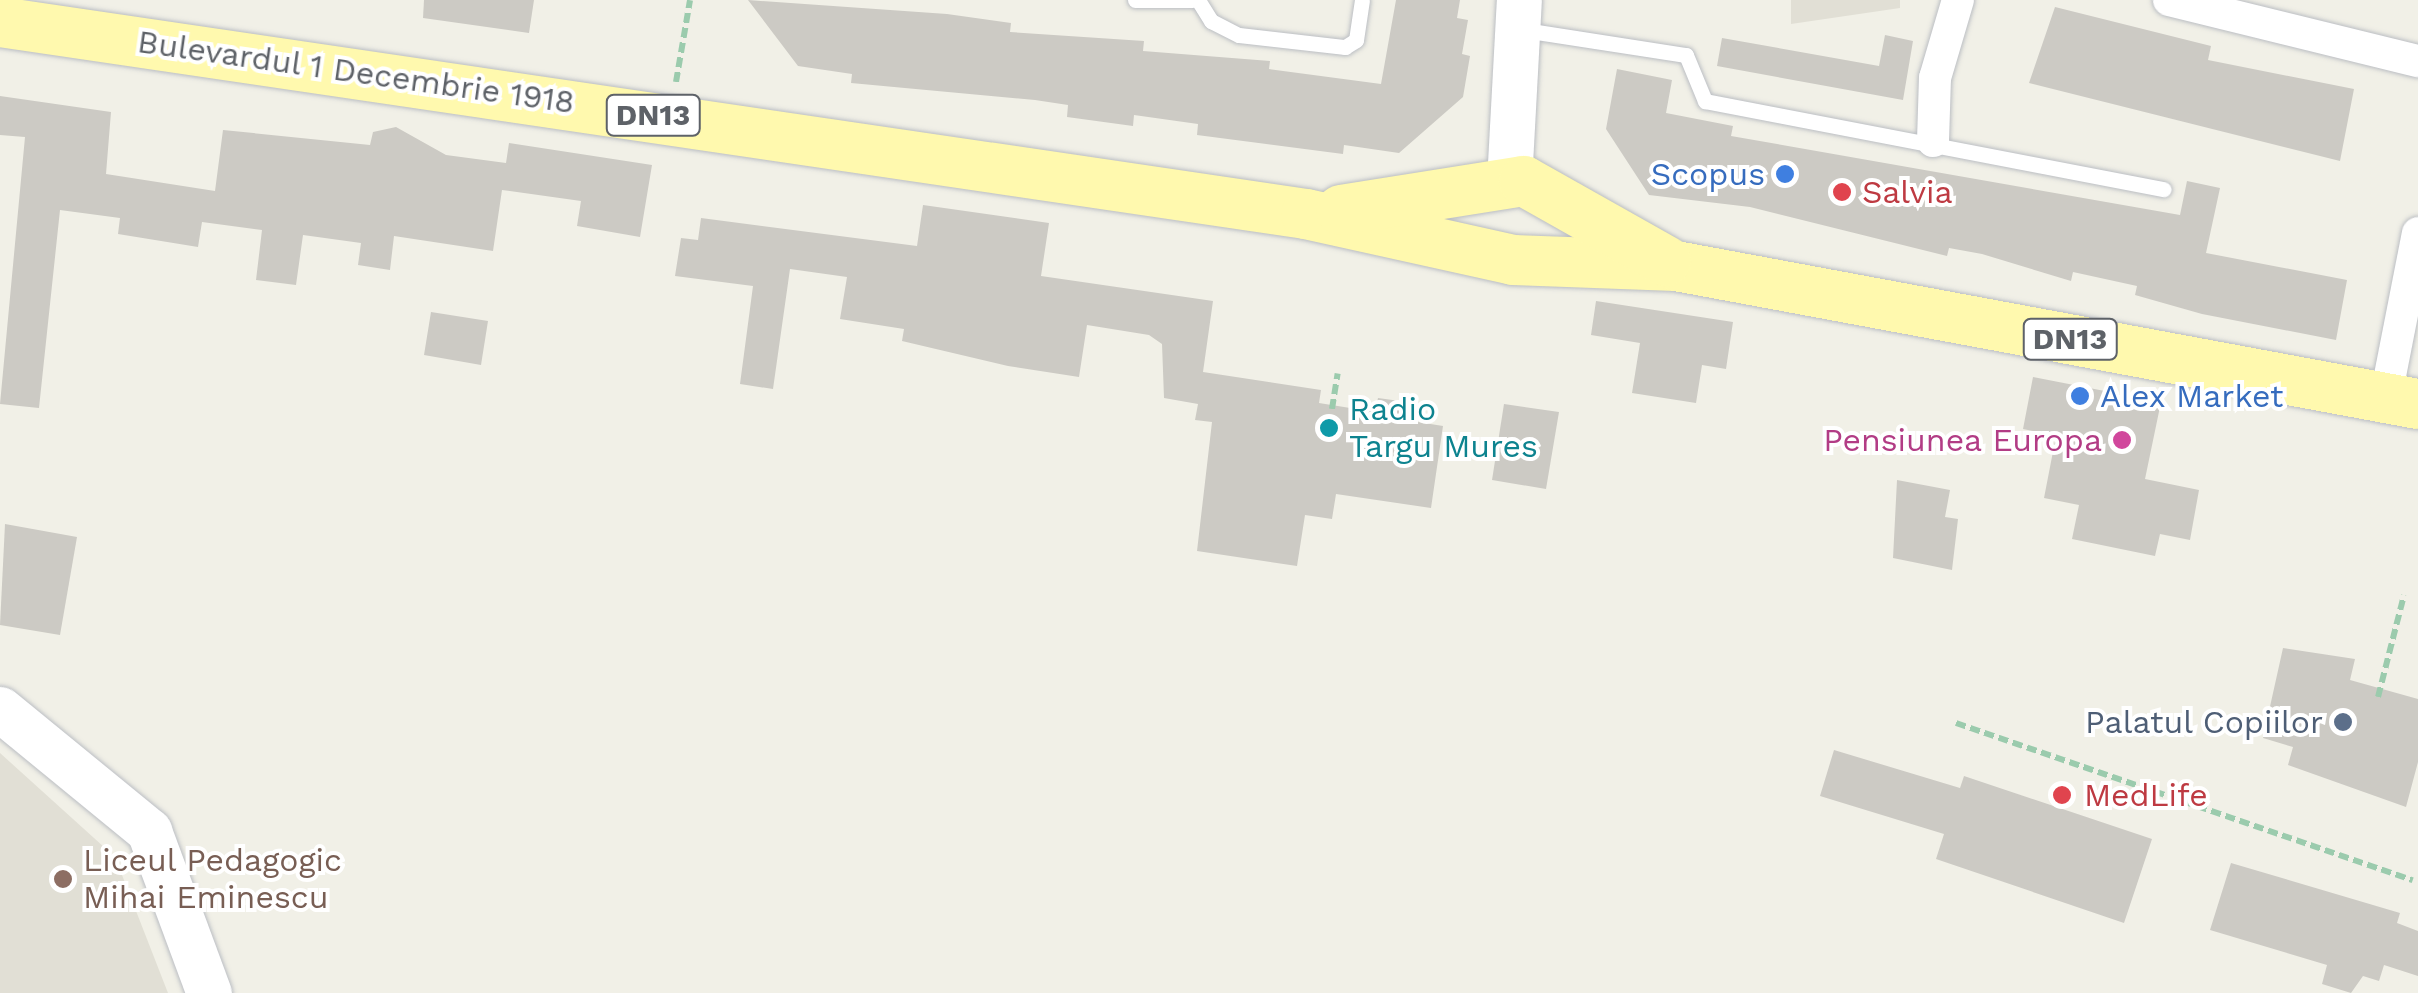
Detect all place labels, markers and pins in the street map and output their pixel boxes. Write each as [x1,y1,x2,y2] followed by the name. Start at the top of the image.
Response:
[1651,155,1765,193] place label: Scopus
[1774,163,1796,185] marker: Scopus
[1862,173,1953,211] place label: Salvia
[1831,181,1853,203] marker: Salvia
[2100,377,2284,415] place label: Alex Market
[2069,385,2091,407] marker: Alex Market
[1349,391,1538,466] place label: Radio Targu Mures
[1318,417,1340,439] marker: Radio Targu Mures
[1822,421,2102,459] place label: Pensiunea Europa
[2111,429,2133,451] marker: Pensiunea Europa
[2084,703,2323,741] place label: Palatul Copiilor
[2332,711,2354,733] marker: Palatul Copiilor
[2084,776,2208,814] place label: MedLife
[2049,782,2075,808] marker: MedLife
[83,842,343,917] place label: Liceul Pedagogic Mihai Eminescu
[52,868,74,890] marker: Liceul Pedagogic Mihai Eminescu

